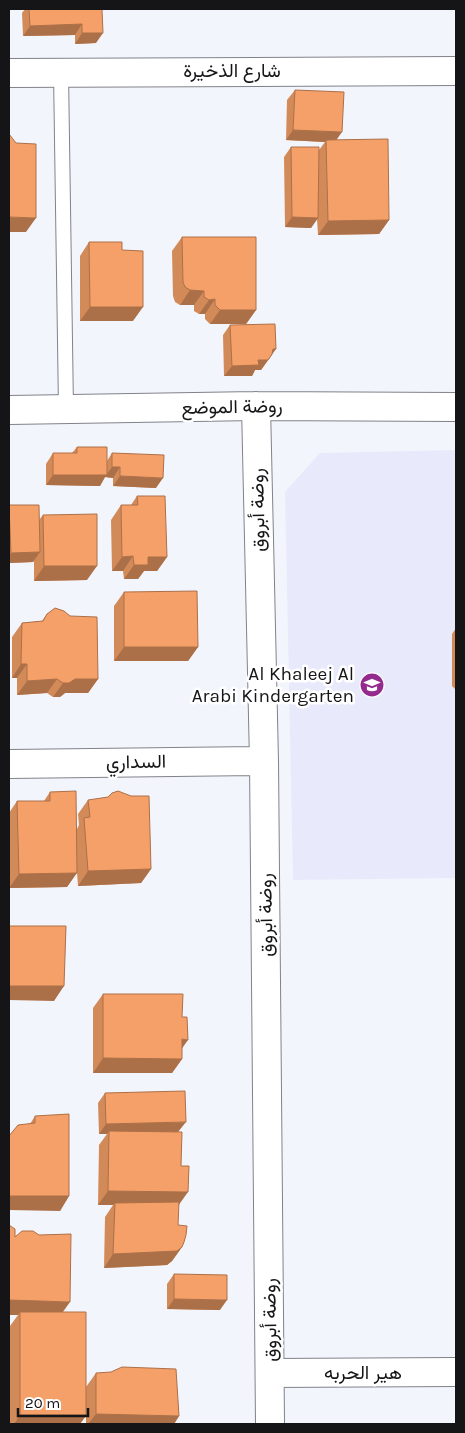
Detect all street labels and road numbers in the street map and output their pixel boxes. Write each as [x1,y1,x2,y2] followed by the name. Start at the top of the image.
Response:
[183,60,281,83] street label: شارع الذخيرة
[181,395,283,421] street label: روضة الموضع
[246,468,270,552] street label: روضة أبروق
[106,750,166,778] street label: السداري
[254,873,278,957] street label: روضة أبروق
[258,1278,282,1362] street label: روضة أبروق
[324,1362,402,1384] street label: هير الحربه

